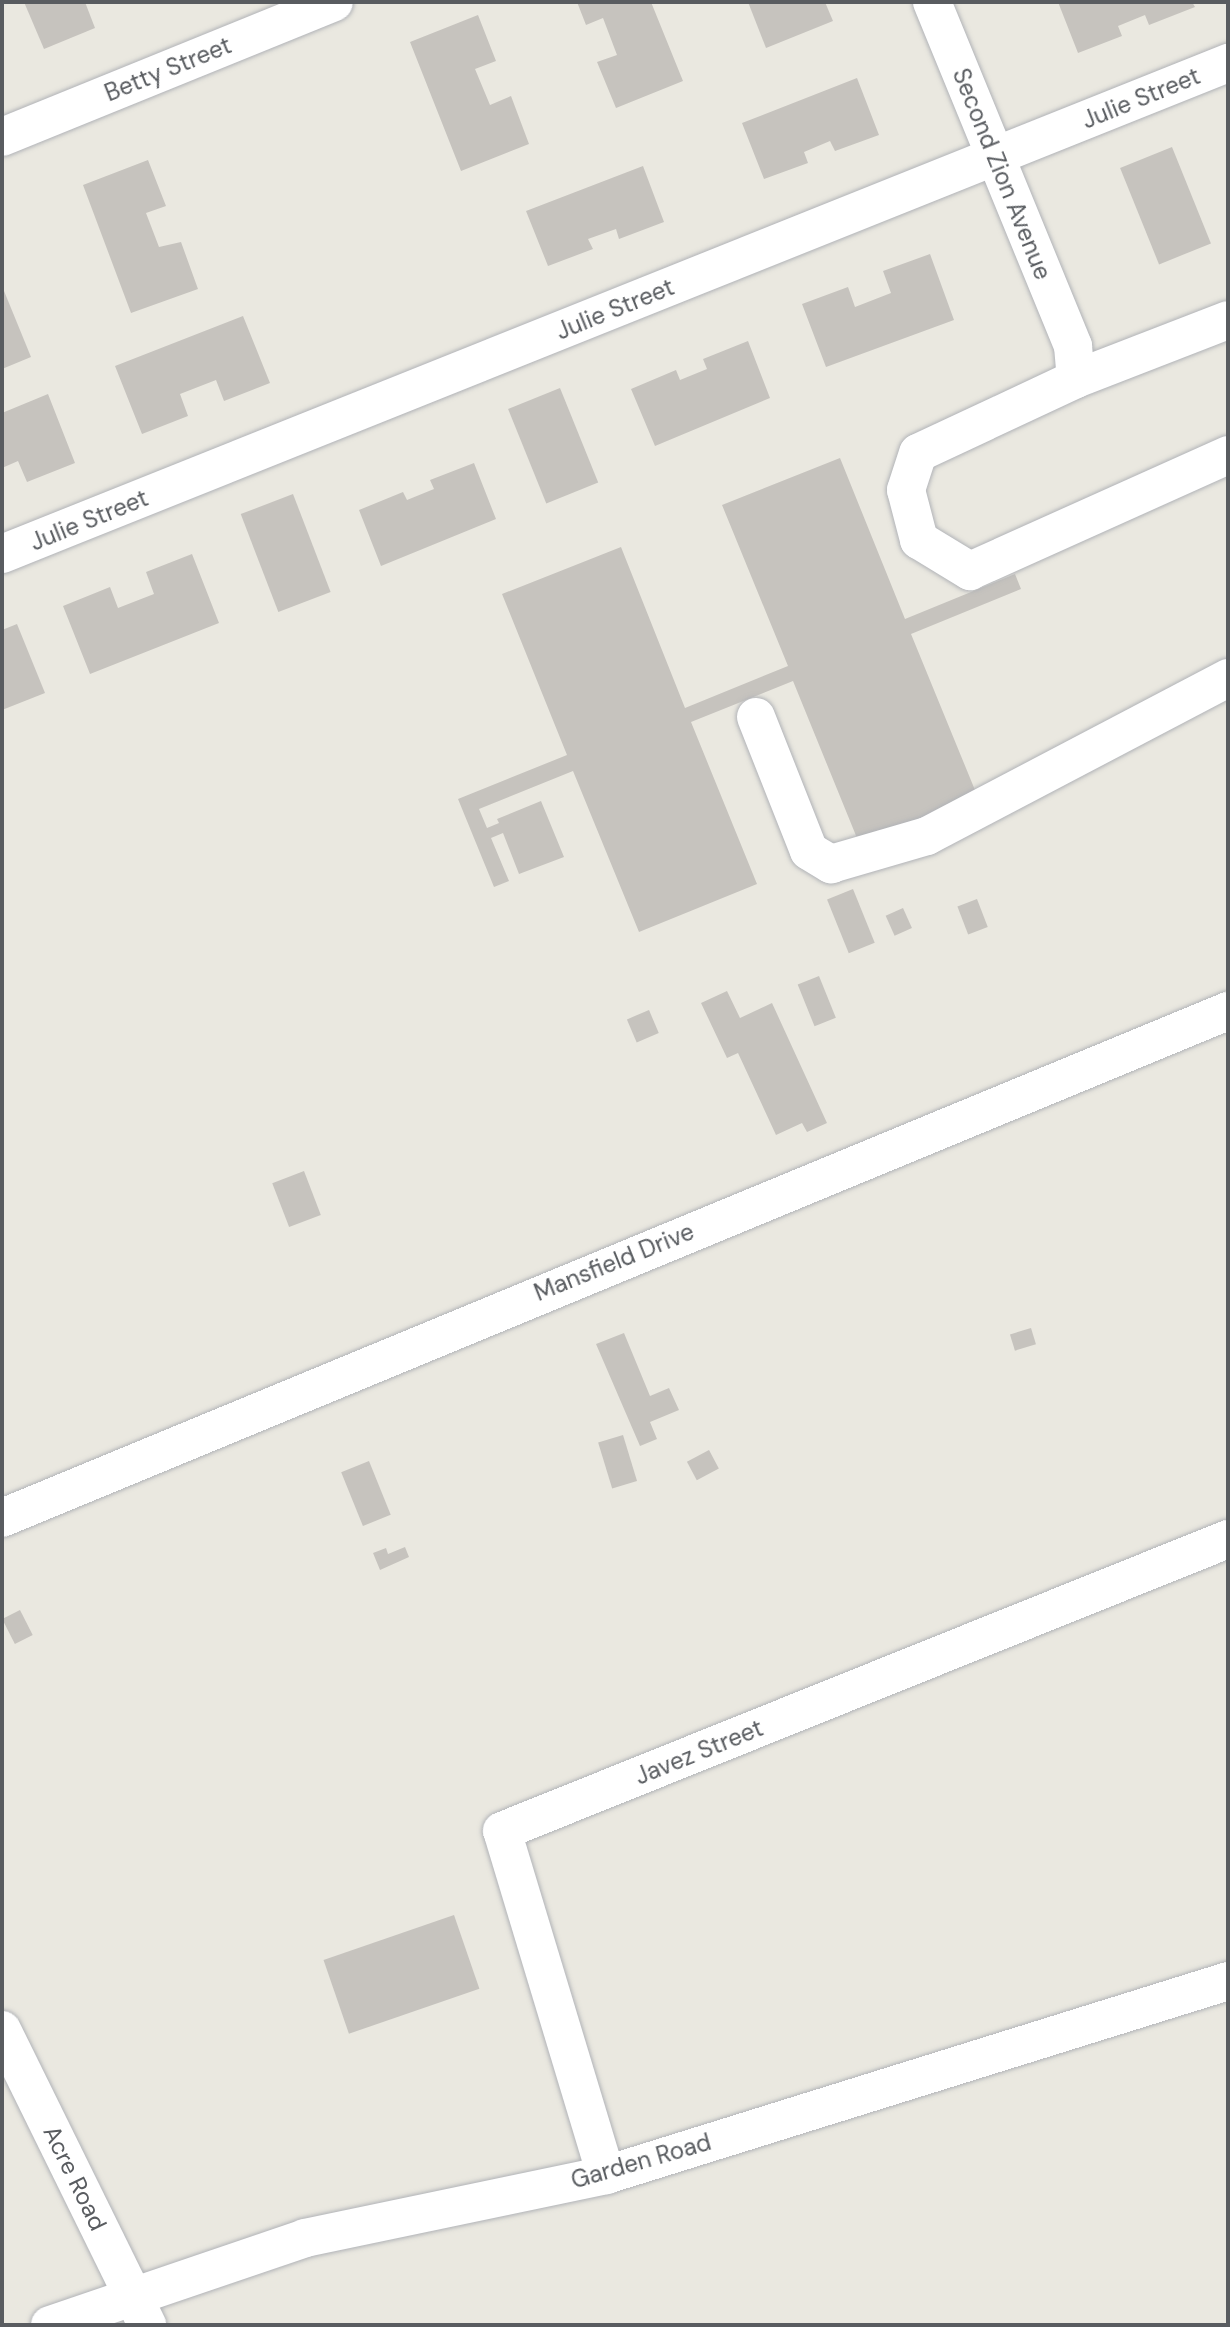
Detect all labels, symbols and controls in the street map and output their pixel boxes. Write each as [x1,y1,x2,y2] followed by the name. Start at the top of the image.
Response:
[100,31,236,107] street label: Betty Street
[1078,61,1204,135] street label: Julie Street
[946,64,1058,284] street label: Second Zion Avenue
[552,272,678,346] street label: Julie Street
[26,483,152,557] street label: Julie Street
[530,1217,698,1307] street label: Mansfield Drive
[631,1713,767,1791] street label: Javez Street
[37,2121,113,2235] street label: Acre Road
[568,2127,714,2195] street label: Garden Road

